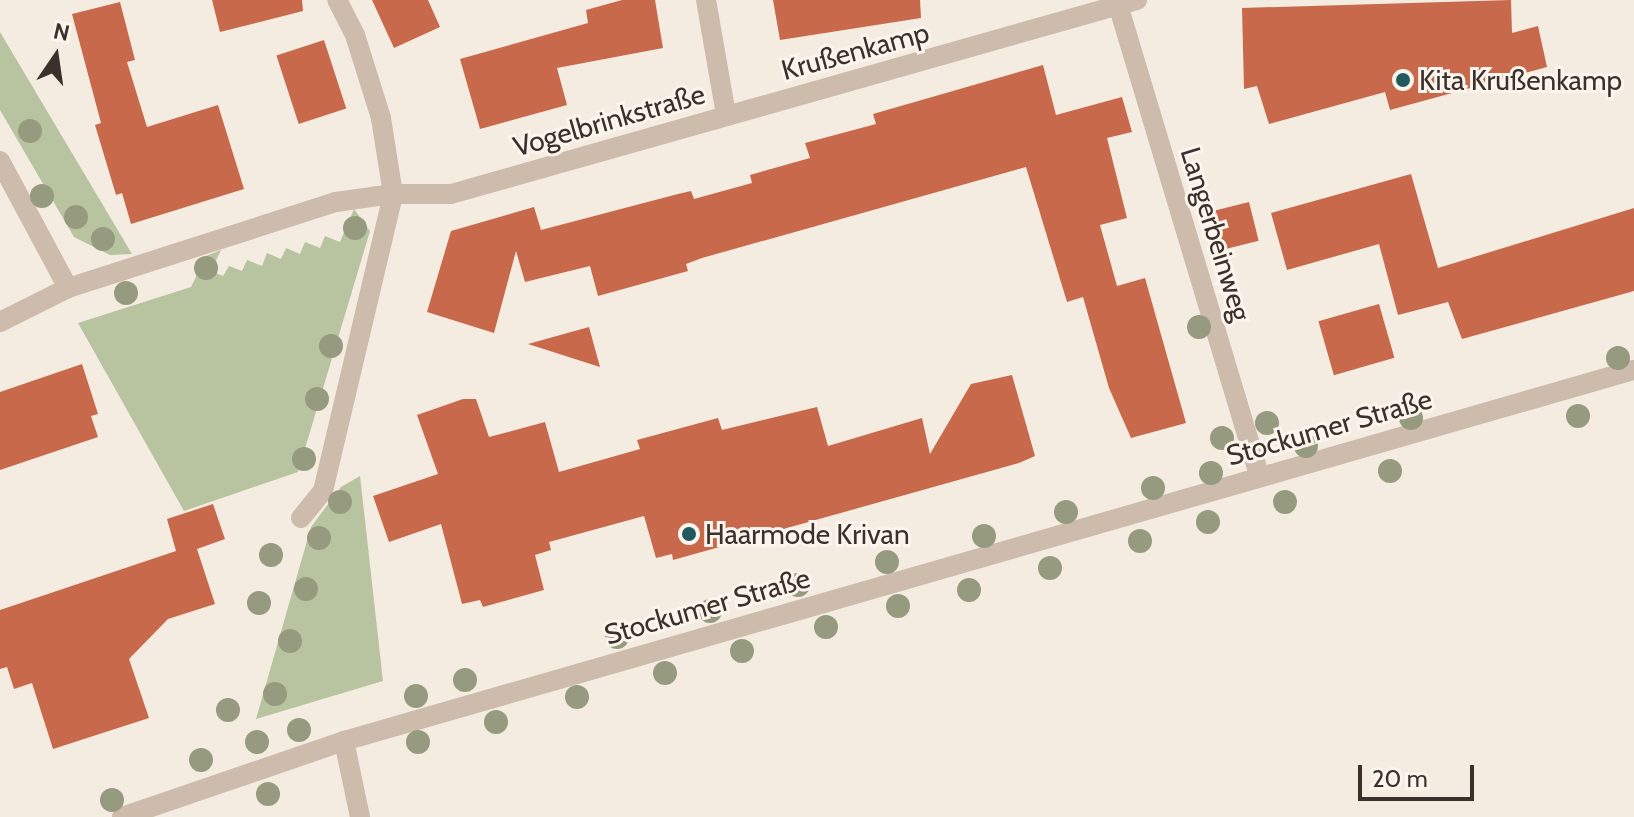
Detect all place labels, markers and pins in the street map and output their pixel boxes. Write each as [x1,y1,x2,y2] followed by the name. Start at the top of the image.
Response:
[1419,63,1622,97] place label: Kita Krußenkamp
[1394,71,1412,89] marker: Kita Krußenkamp
[705,517,910,551] place label: Haarmode Krivan
[680,525,698,543] marker: Haarmode Krivan

